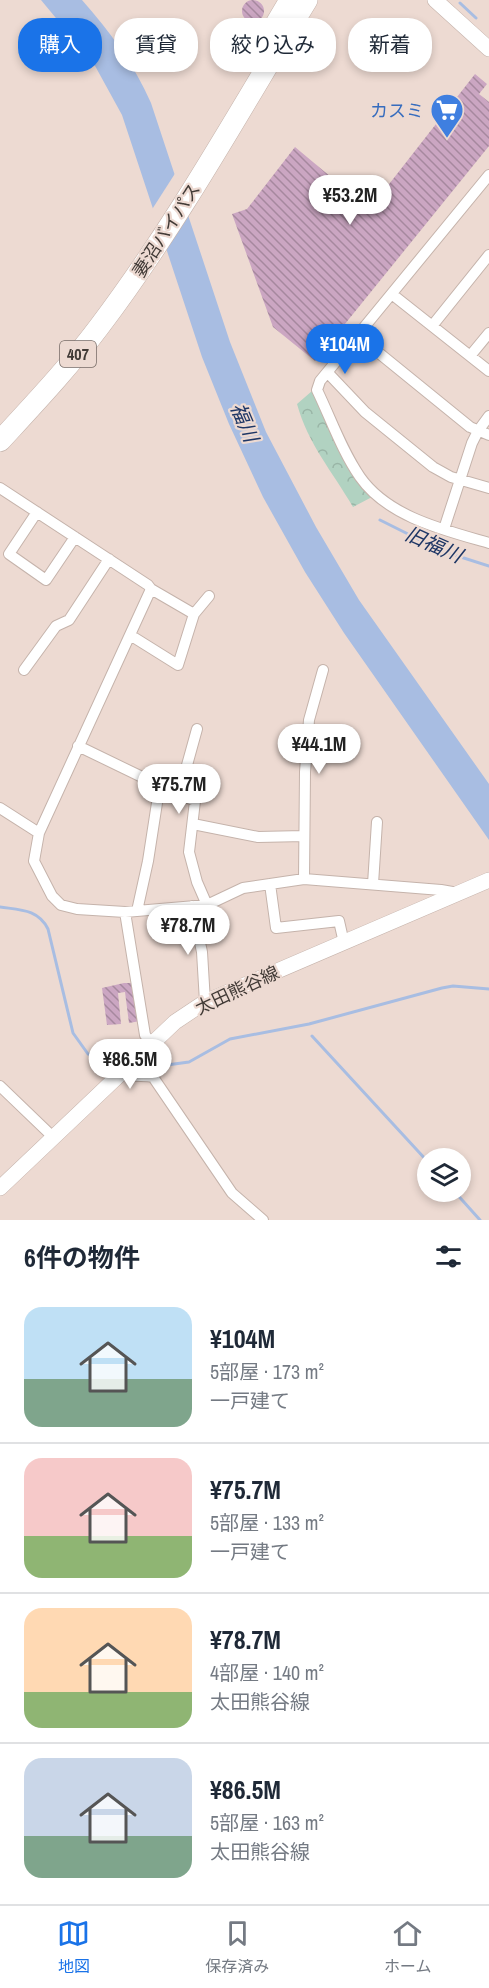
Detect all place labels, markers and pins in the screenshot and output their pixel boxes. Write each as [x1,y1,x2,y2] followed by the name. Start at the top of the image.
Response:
[429,92,465,139] supermarket icon: カスミ
[370,98,424,123] place label: カスミ
[301,175,399,226] pin: ¥53.2M
[303,324,387,375] pin: ¥104M
[270,724,368,775] pin: ¥44.1M
[130,764,228,815] pin: ¥75.7M
[139,905,237,956] pin: ¥78.7M
[81,1039,179,1090] pin: ¥86.5M

